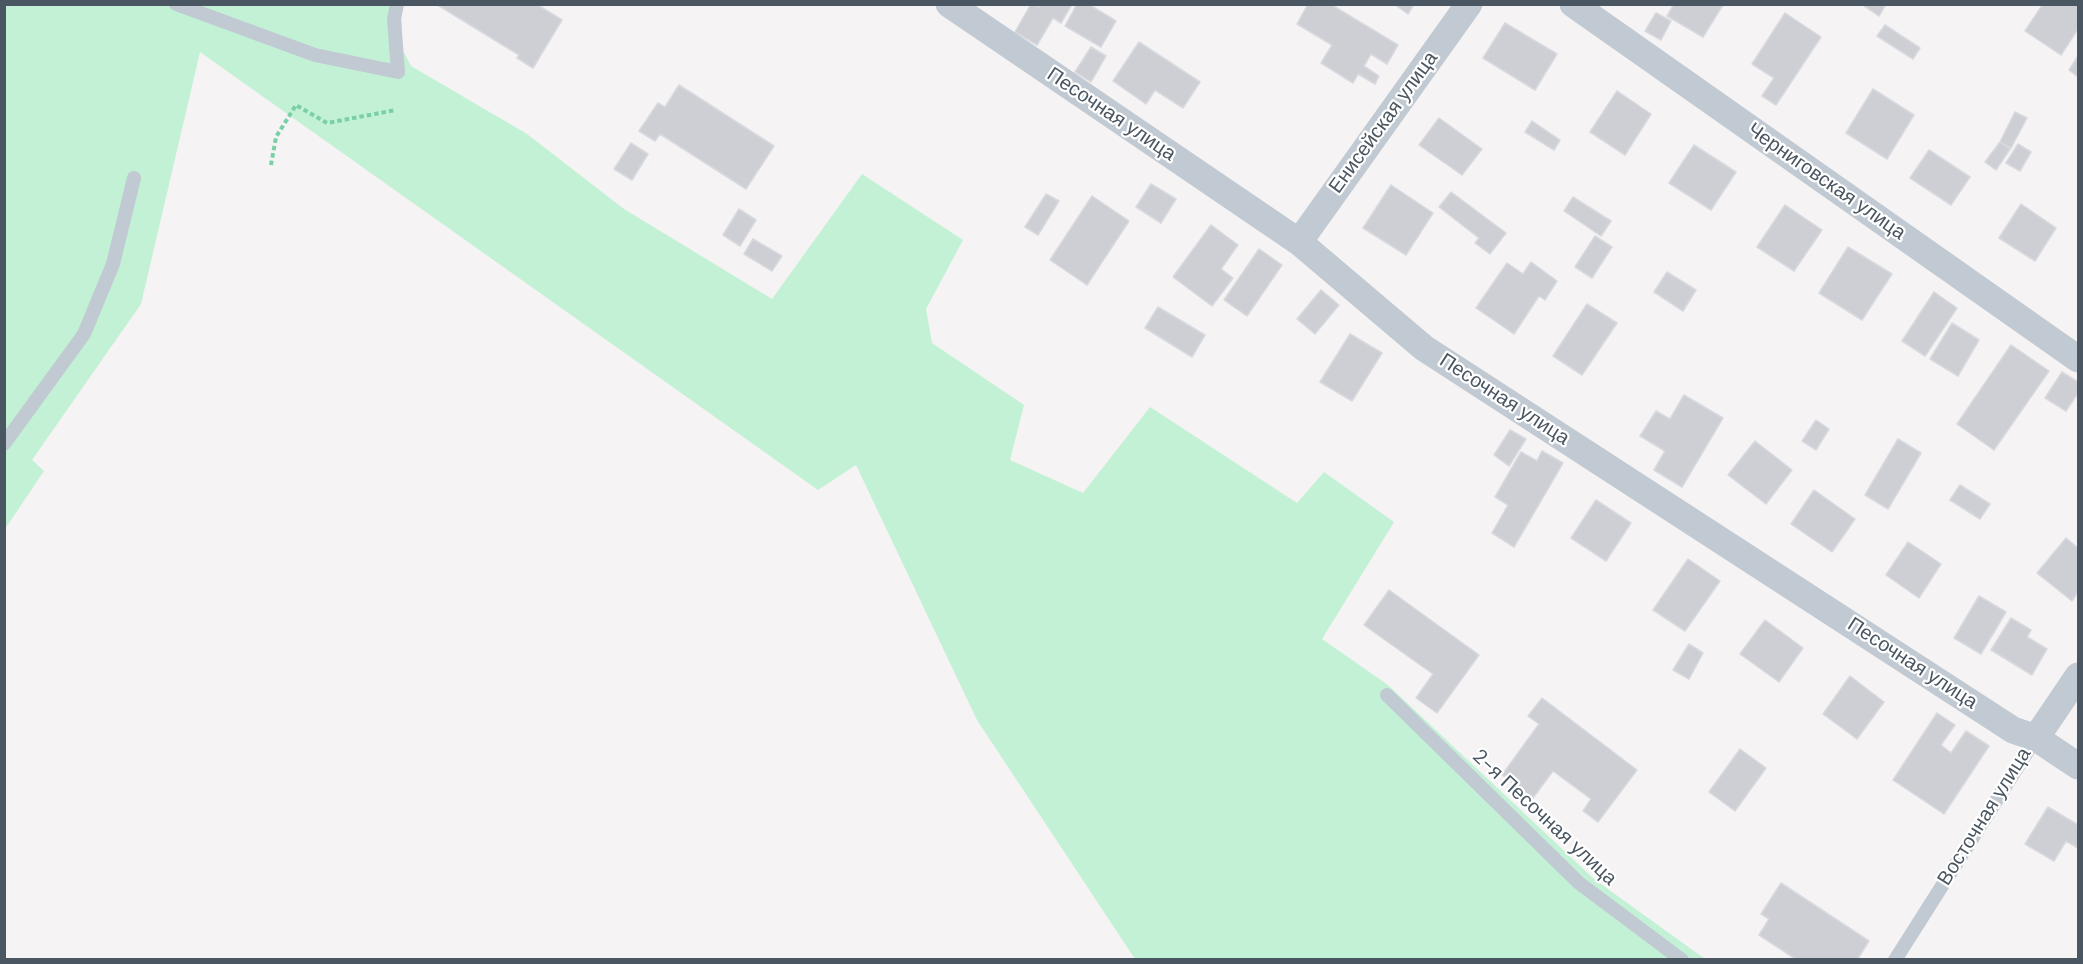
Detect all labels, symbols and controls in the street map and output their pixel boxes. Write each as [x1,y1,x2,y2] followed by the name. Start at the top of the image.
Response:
[1325,47,1443,199] street label: Енисейская улица
[1042,63,1180,167] street label: Песочная улица
[1742,118,1910,246] street label: Черниговская улица
[1435,349,1573,451] street label: Песочная улица
[1843,613,1981,715] street label: Песочная улица
[1933,744,2037,890] street label: Восточная улица
[1467,745,1621,891] street label: 2-я Песочная улица

